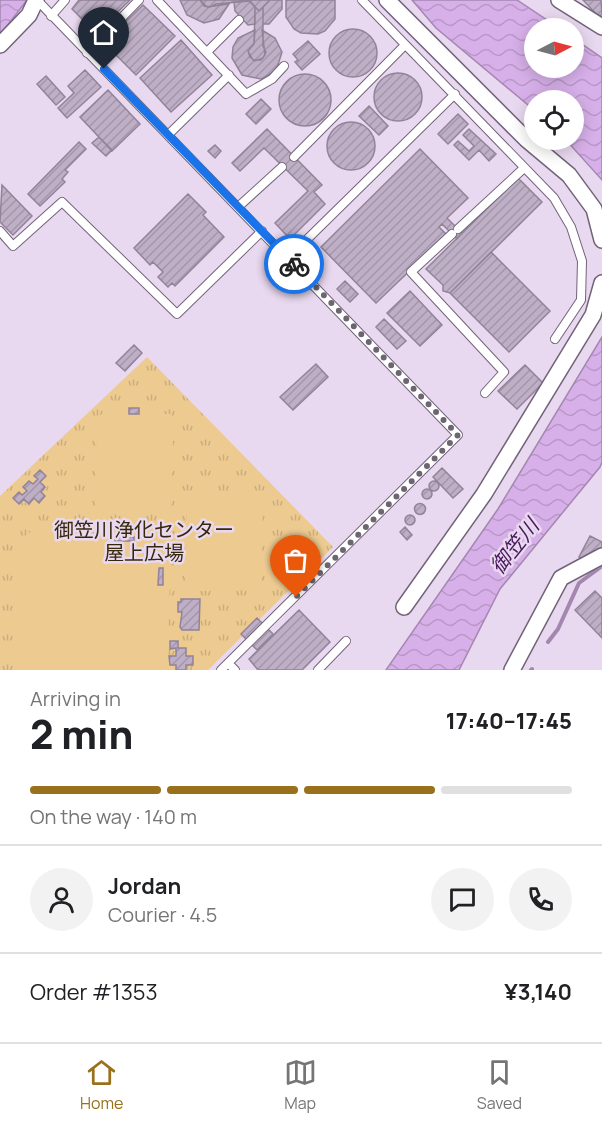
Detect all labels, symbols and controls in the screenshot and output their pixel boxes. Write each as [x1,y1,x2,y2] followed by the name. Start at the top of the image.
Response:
[78,7,129,69] pin
[87,16,120,49] icon: home
[524,18,584,78] north arrow
[524,18,584,150] map controls
[524,90,584,150] button: locate
[264,234,324,294] courier
[278,248,311,281] icon: bike
[483,511,546,579] water label: 御笠川
[54,516,234,566] park label: 御笠川浄化センター 屋上広場
[270,535,321,597] pin
[279,544,312,577] icon: bag
[30,685,121,712] text: Arriving in
[446,706,572,736] text: 17:40–17:45
[30,707,133,761] text: 2 min
[30,803,197,830] text: On the way · 140 m
[30,868,93,931] button: person
[431,868,494,931] button: chat
[509,868,572,931] button: phone
[108,871,181,901] text: Jordan
[108,901,217,928] text: Courier · 4.5
[30,977,158,1007] text: Order #1353
[504,977,572,1007] text: ¥3,140
[80,1056,123,1114] tab: Home
[284,1056,317,1114] tab: Map
[477,1056,522,1114] tab: Saved

